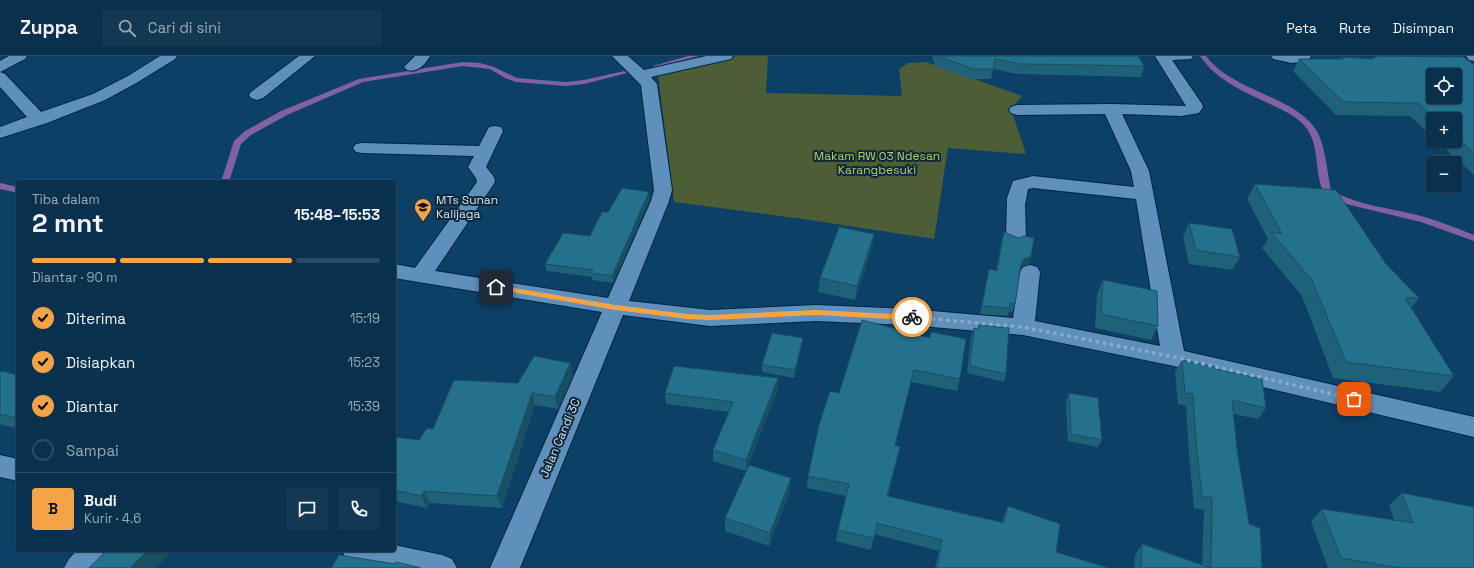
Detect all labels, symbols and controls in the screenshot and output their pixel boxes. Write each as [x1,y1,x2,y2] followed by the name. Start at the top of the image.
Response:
[102,10,382,46] search box
[20,15,78,40] text: Zuppa
[116,17,138,39] icon: search
[148,18,221,37] text: Cari di sini
[1286,19,1317,37] text: Peta
[1339,19,1371,37] text: Rute
[1393,19,1454,37] text: Disimpan
[1426,68,1462,192] map controls
[1426,68,1462,104] button: locate
[1426,112,1462,148] button: +
[814,148,940,178] park label: Makam RW 03 Ndesan Karangbesuki
[1426,156,1462,192] button: −
[32,191,100,208] text: Tiba dalam
[436,192,498,222] place label: MTs Sunan Kalijaga
[413,197,433,222] school or university icon: MTs Sunan Kalijaga
[294,205,380,224] text: 15:48–15:53
[32,206,104,240] text: 2 mnt
[32,269,117,286] text: Diantar · 90 m
[479,270,513,304] pin
[485,276,507,298] icon: home
[892,297,932,337] courier
[901,306,923,328] icon: bike
[32,307,54,329] icon: check
[66,309,126,328] text: Diterima
[350,310,380,327] text: 15:19
[32,351,54,373] icon: check
[66,353,135,372] text: Disiapkan
[348,354,380,371] text: 15:23
[1337,382,1371,416] pin
[1343,388,1365,410] icon: bag
[32,395,54,417] icon: check
[536,396,584,480] street label: Jalan Candi 3C
[66,397,118,416] text: Diantar
[348,398,380,415] text: 15:39
[66,441,119,460] text: Sampai
[286,488,328,530] button: chat
[338,488,380,530] button: phone
[84,491,117,510] text: Budi
[48,499,58,518] text: B
[84,510,141,527] text: Kurir · 4.6

